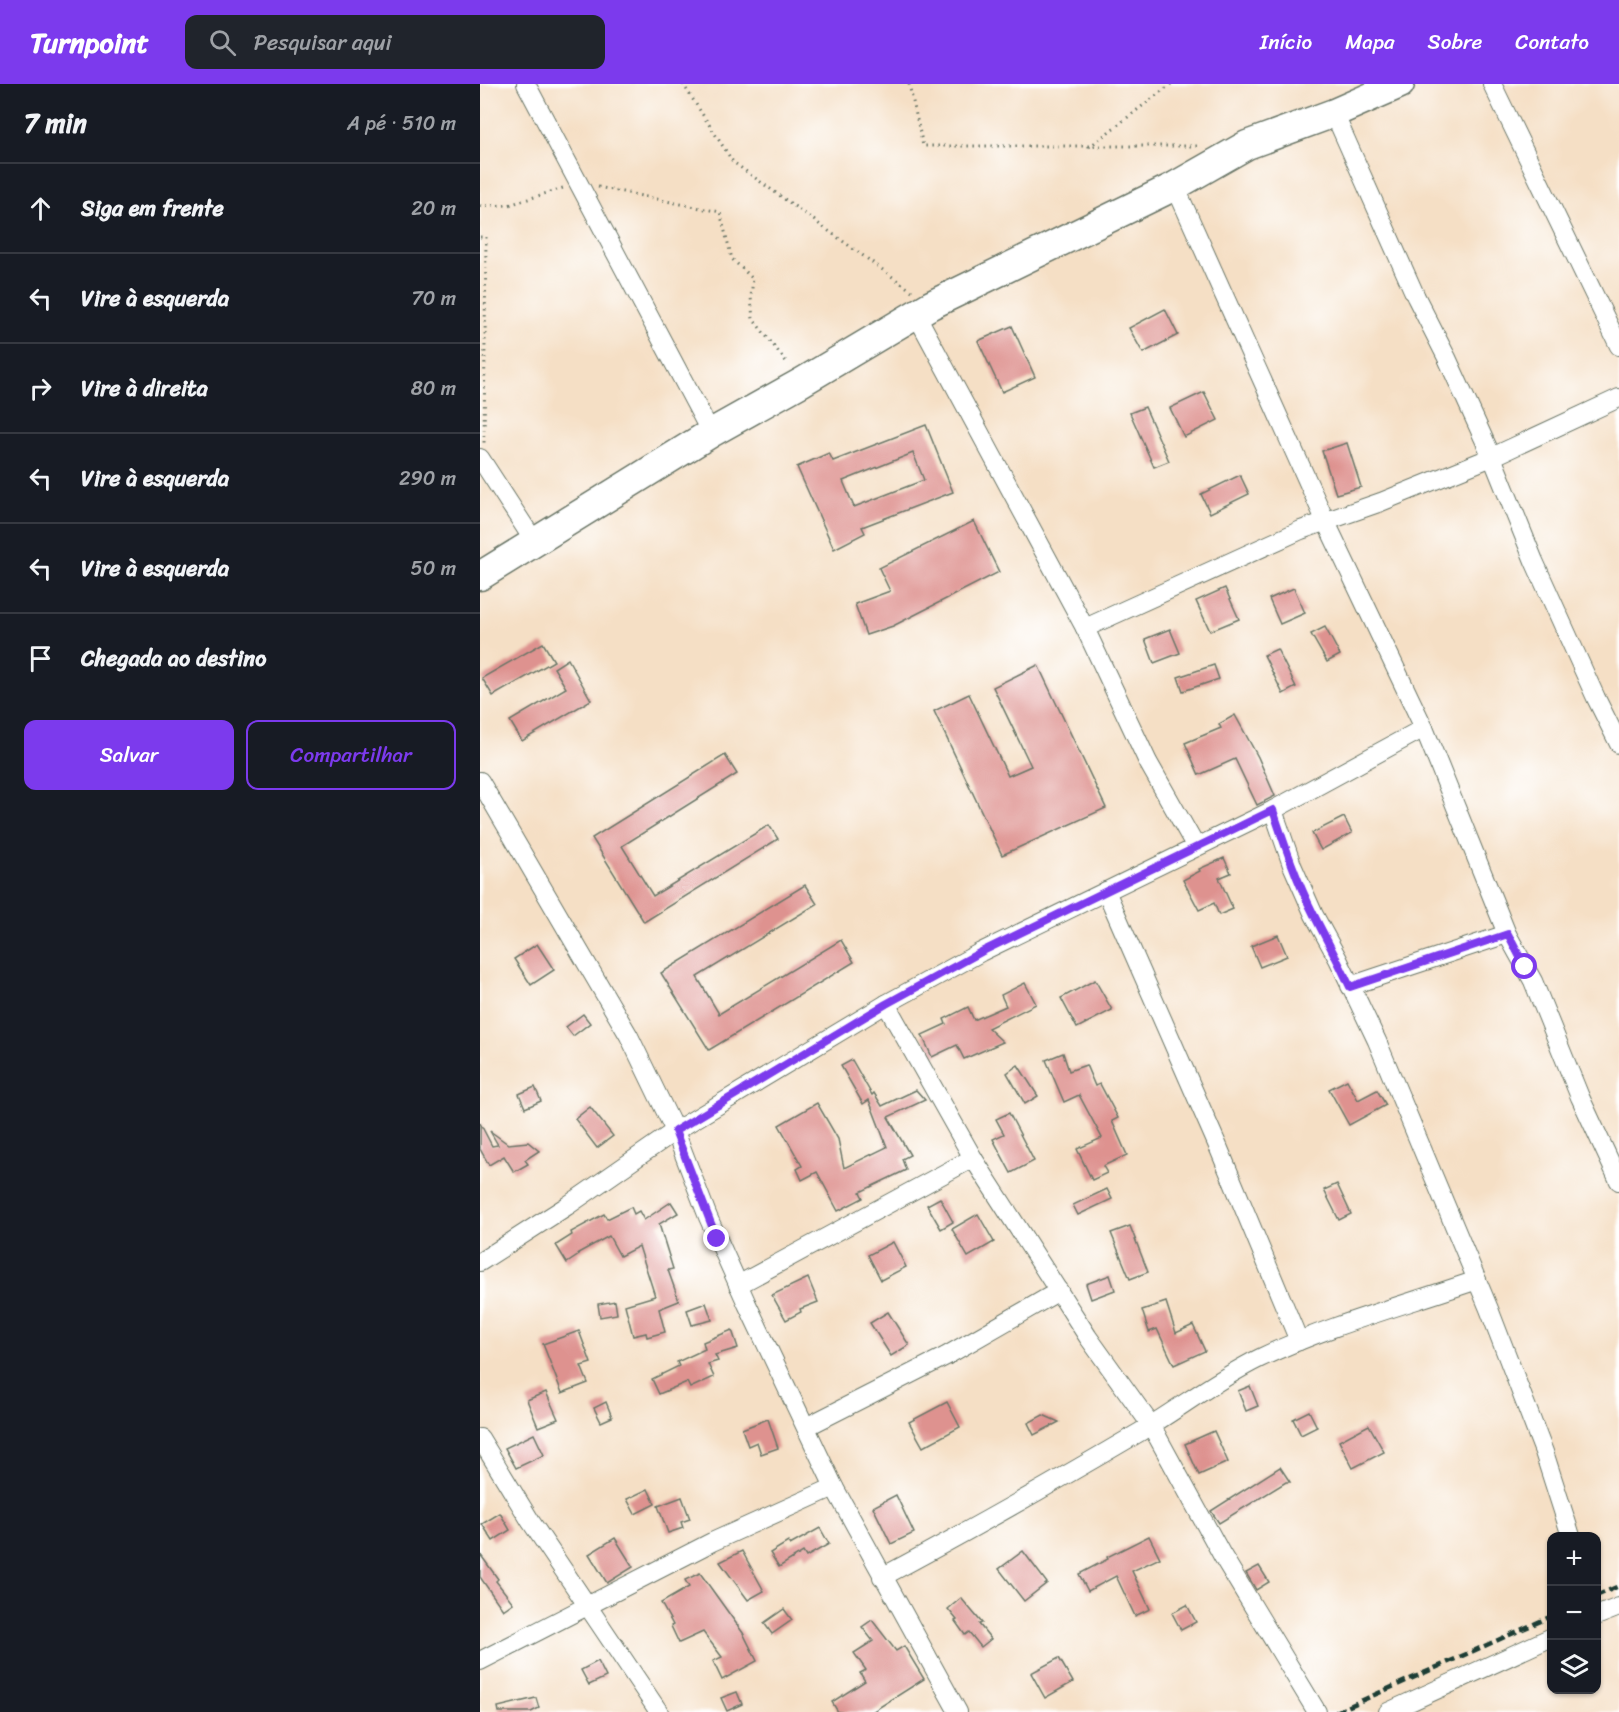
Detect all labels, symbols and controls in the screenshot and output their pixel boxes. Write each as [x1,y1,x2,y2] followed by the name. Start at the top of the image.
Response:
[185,15,605,69] search box
[30,18,149,67] text: Turnpoint
[254,23,392,62] text: Pesquisar aqui
[1260,23,1312,61] text: Início
[1345,23,1395,61] text: Mapa
[1428,23,1482,61] text: Sobre
[1515,23,1589,61] text: Contato
[206,26,239,59] icon: search
[24,100,87,146] text: 7 min
[347,106,456,141] text: A pé · 510 m
[81,189,224,228] text: Siga em frente
[411,191,456,226] text: 20 m
[24,192,57,225] icon: ahead
[81,279,229,318] text: Vire à esquerda
[411,281,456,316] text: 70 m
[24,282,57,315] icon: left
[81,369,208,408] text: Vire à direita
[411,371,456,406] text: 80 m
[24,372,57,405] icon: right
[81,459,229,498] text: Vire à esquerda
[399,461,456,496] text: 290 m
[24,462,57,495] icon: left
[81,549,229,588] text: Vire à esquerda
[411,551,456,586] text: 50 m
[24,552,57,585] icon: left
[81,639,266,678] text: Chegada ao destino
[24,642,57,675] icon: arrive
[24,720,234,790] button: Salvar
[246,720,456,790] button: Compartilhar
[1511,953,1537,979] route start
[703,1225,729,1251] route end
[1547,1532,1601,1694] map controls
[1547,1532,1601,1586] button: +
[1547,1586,1601,1640] button: −
[1547,1640,1601,1694] button: layers

